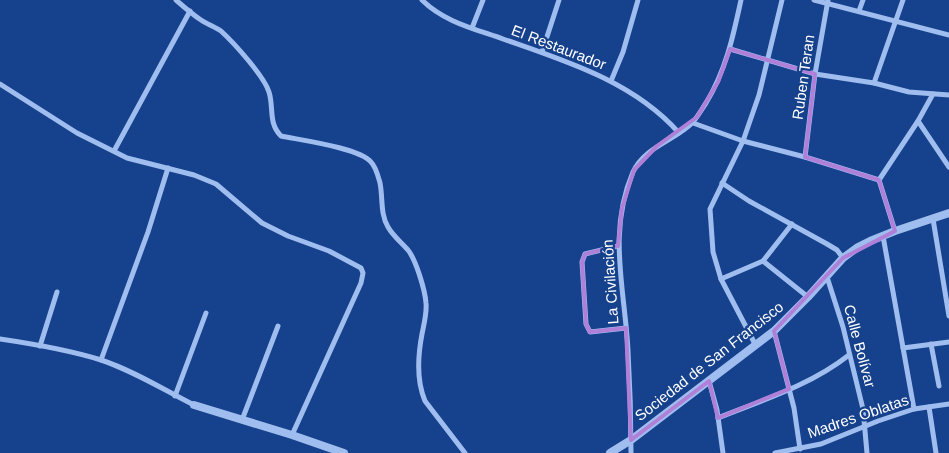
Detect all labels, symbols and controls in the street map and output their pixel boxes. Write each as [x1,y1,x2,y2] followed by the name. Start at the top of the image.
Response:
[509,21,609,73] street label: El Restaurador
[789,33,817,121] street label: Ruben Teran
[599,239,621,325] street label: La Civilación
[631,298,787,424] street label: Sociedad de San Francisco
[841,303,879,389] street label: Calle Bolívar
[805,391,911,441] street label: Madres Oblatas

